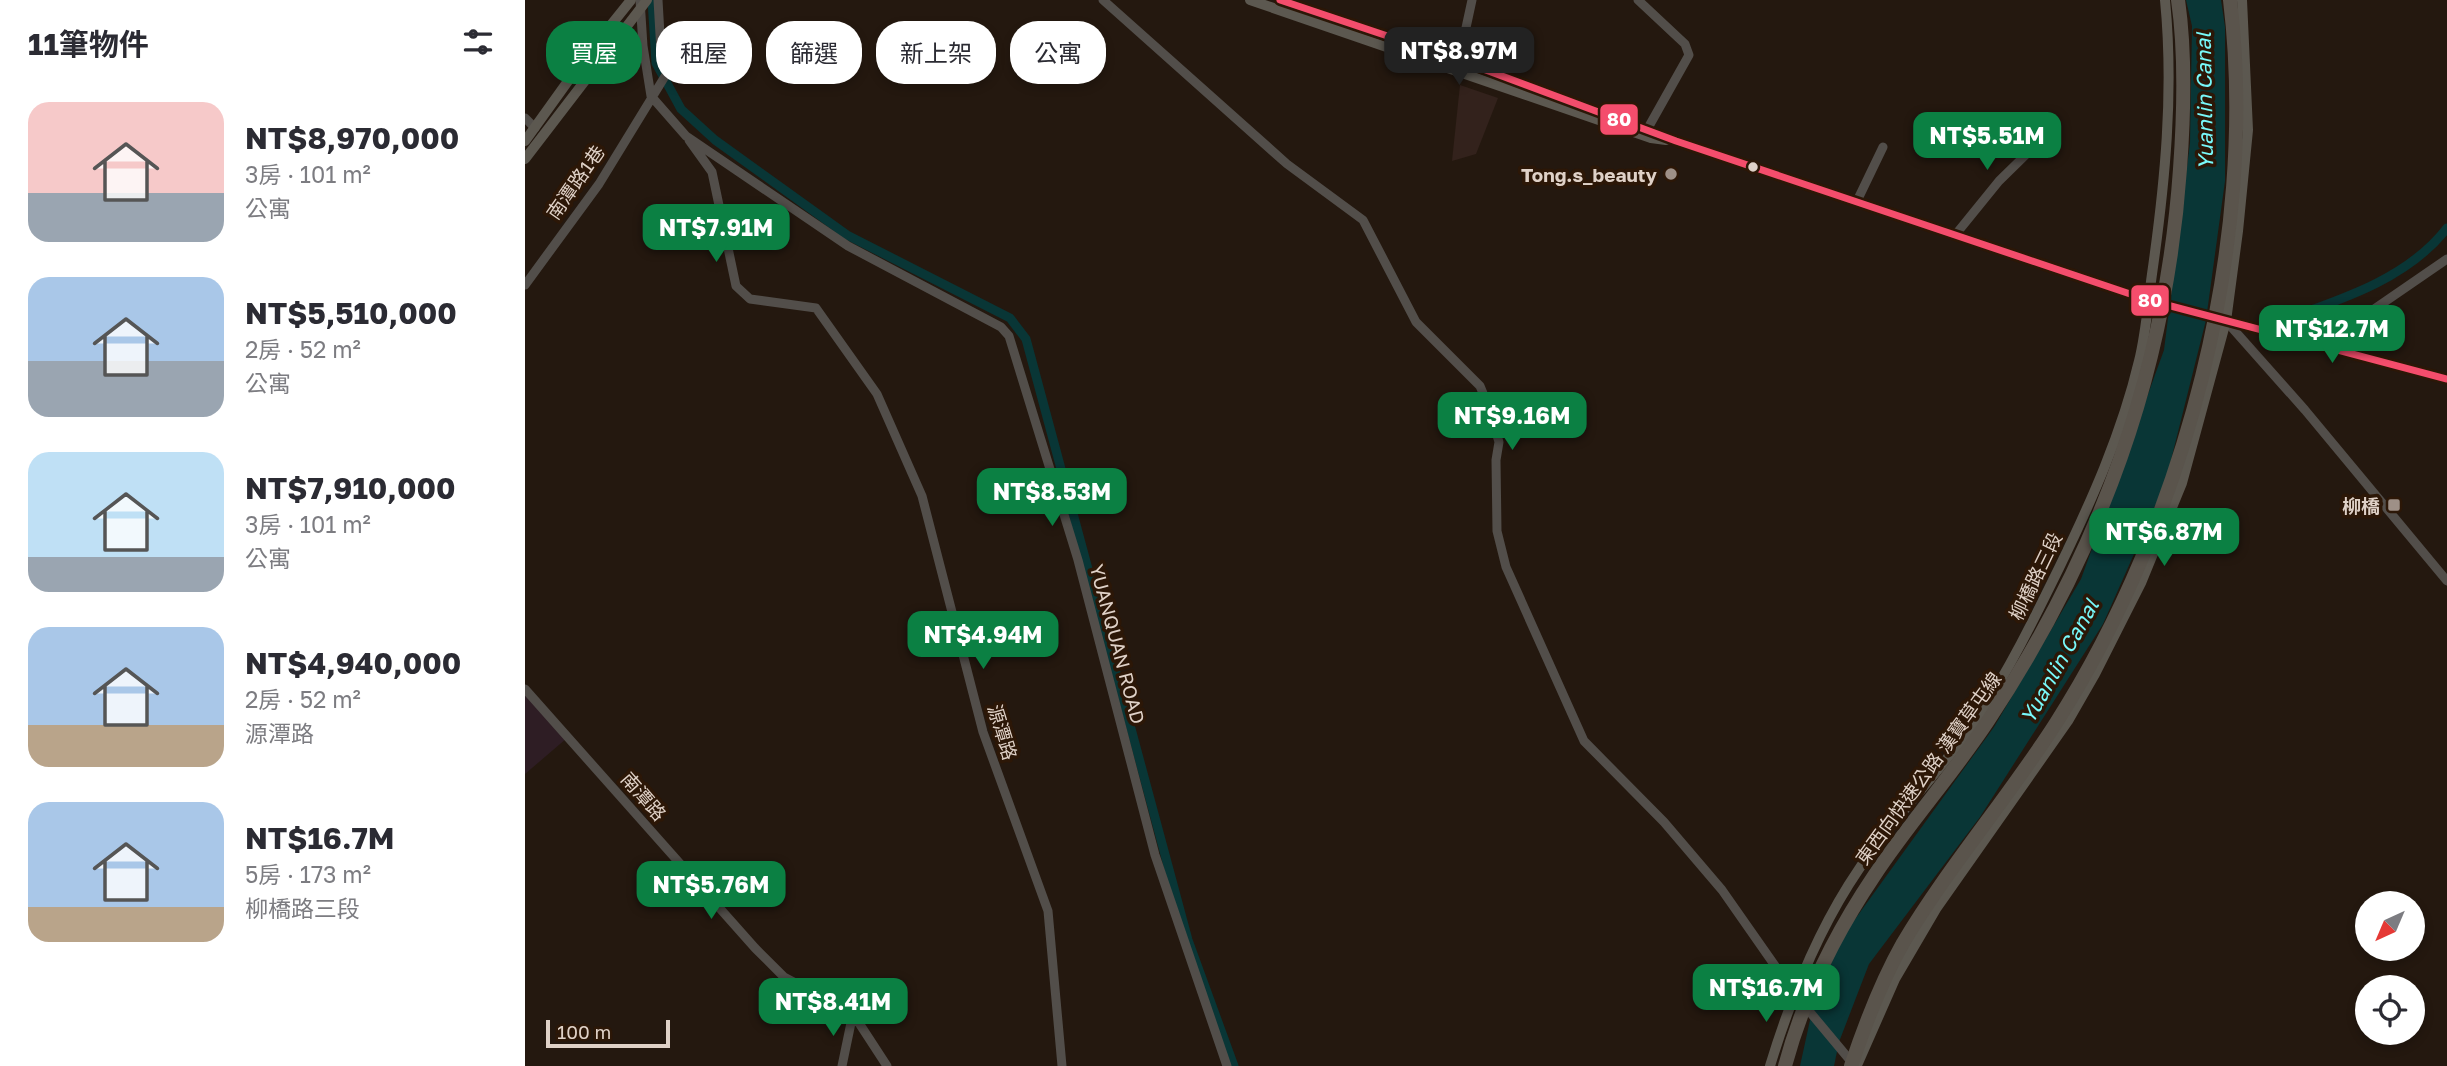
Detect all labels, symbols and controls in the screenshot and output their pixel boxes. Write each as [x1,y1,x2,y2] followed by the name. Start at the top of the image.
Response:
[546,21,642,84] chip: 買屋
[656,21,752,84] chip: 租屋
[766,21,862,84] chip: 篩選
[876,21,996,84] chip: 新上架
[1010,21,1106,84] chip: 公寓
[459,23,497,61] icon: filters
[28,26,149,62] text: 11筆物件
[1387,28,1531,87] pin: NT$8.97M
[2190,31,2218,170] water label: Yuanlin Canal
[1400,36,1518,64] text: NT$8.97M
[1599,103,1639,136] line badge: 80
[1607,107,1631,130] text: 80
[1915,113,2059,172] pin: NT$5.51M
[245,120,459,156] text: NT$8,970,000
[1929,121,2045,149] text: NT$5.51M
[84,130,168,214] icon: home
[541,141,609,223] street label: 南潭路1巷
[245,160,371,188] text: 3房 · 101 m²
[1746,160,1760,174] unlabelled marker
[1521,163,1658,186] place label: Tong.s_beauty
[1663,166,1679,182] marker: Tong.s_beauty
[245,194,291,222] text: 公寓
[644,204,788,264] pin: NT$7.91M
[659,213,773,241] text: NT$7.91M
[2130,284,2170,317] line badge: 80
[2138,288,2162,311] text: 80
[245,295,457,331] text: NT$5,510,000
[84,305,168,389] icon: home
[2260,306,2404,365] pin: NT$12.7M
[2275,314,2389,342] text: NT$12.7M
[245,335,361,363] text: 2房 · 52 m²
[245,369,291,397] text: 公寓
[1440,392,1584,452] pin: NT$9.16M
[1454,401,1570,429] text: NT$9.16M
[980,468,1124,528] pin: NT$8.53M
[245,470,455,506] text: NT$7,910,000
[993,477,1111,505] text: NT$8.53M
[84,480,168,564] icon: home
[2342,494,2380,517] place label: 柳橋
[2386,497,2402,513] marker: 柳橋
[2092,508,2236,568] pin: NT$6.87M
[245,510,371,538] text: 3房 · 101 m²
[2105,517,2223,545] text: NT$6.87M
[2004,528,2066,624] street label: 柳橋路三段
[245,544,291,572] text: 公寓
[1086,562,1150,726] street label: YUANQUAN ROAD
[2014,593,2104,728] water label: Yuanlin Canal
[911,612,1055,671] pin: NT$4.94M
[923,620,1043,648] text: NT$4.94M
[245,645,461,681] text: NT$4,940,000
[84,655,168,739] icon: home
[1850,667,2006,869] street label: 東西向快速公路 漢寶草屯線
[245,685,361,713] text: 2房 · 52 m²
[984,701,1022,763] street label: 源潭路
[245,719,314,747] text: 源潭路
[617,767,671,825] street label: 南潭路
[245,820,395,856] text: NT$16.7M
[84,830,168,914] icon: home
[245,860,371,888] text: 5房 · 173 m²
[639,862,783,921] pin: NT$5.76M
[653,870,769,898] text: NT$5.76M
[2355,891,2425,961] north arrow
[2355,891,2425,1045] map controls
[245,894,360,922] text: 柳橋路三段
[1694,964,1838,1024] pin: NT$16.7M
[1709,973,1823,1001] text: NT$16.7M
[2355,975,2425,1045] button: locate
[761,978,905,1038] pin: NT$8.41M
[775,987,891,1015] text: NT$8.41M
[546,1017,670,1049] scale bar
[557,1020,611,1043] text: 100 m

